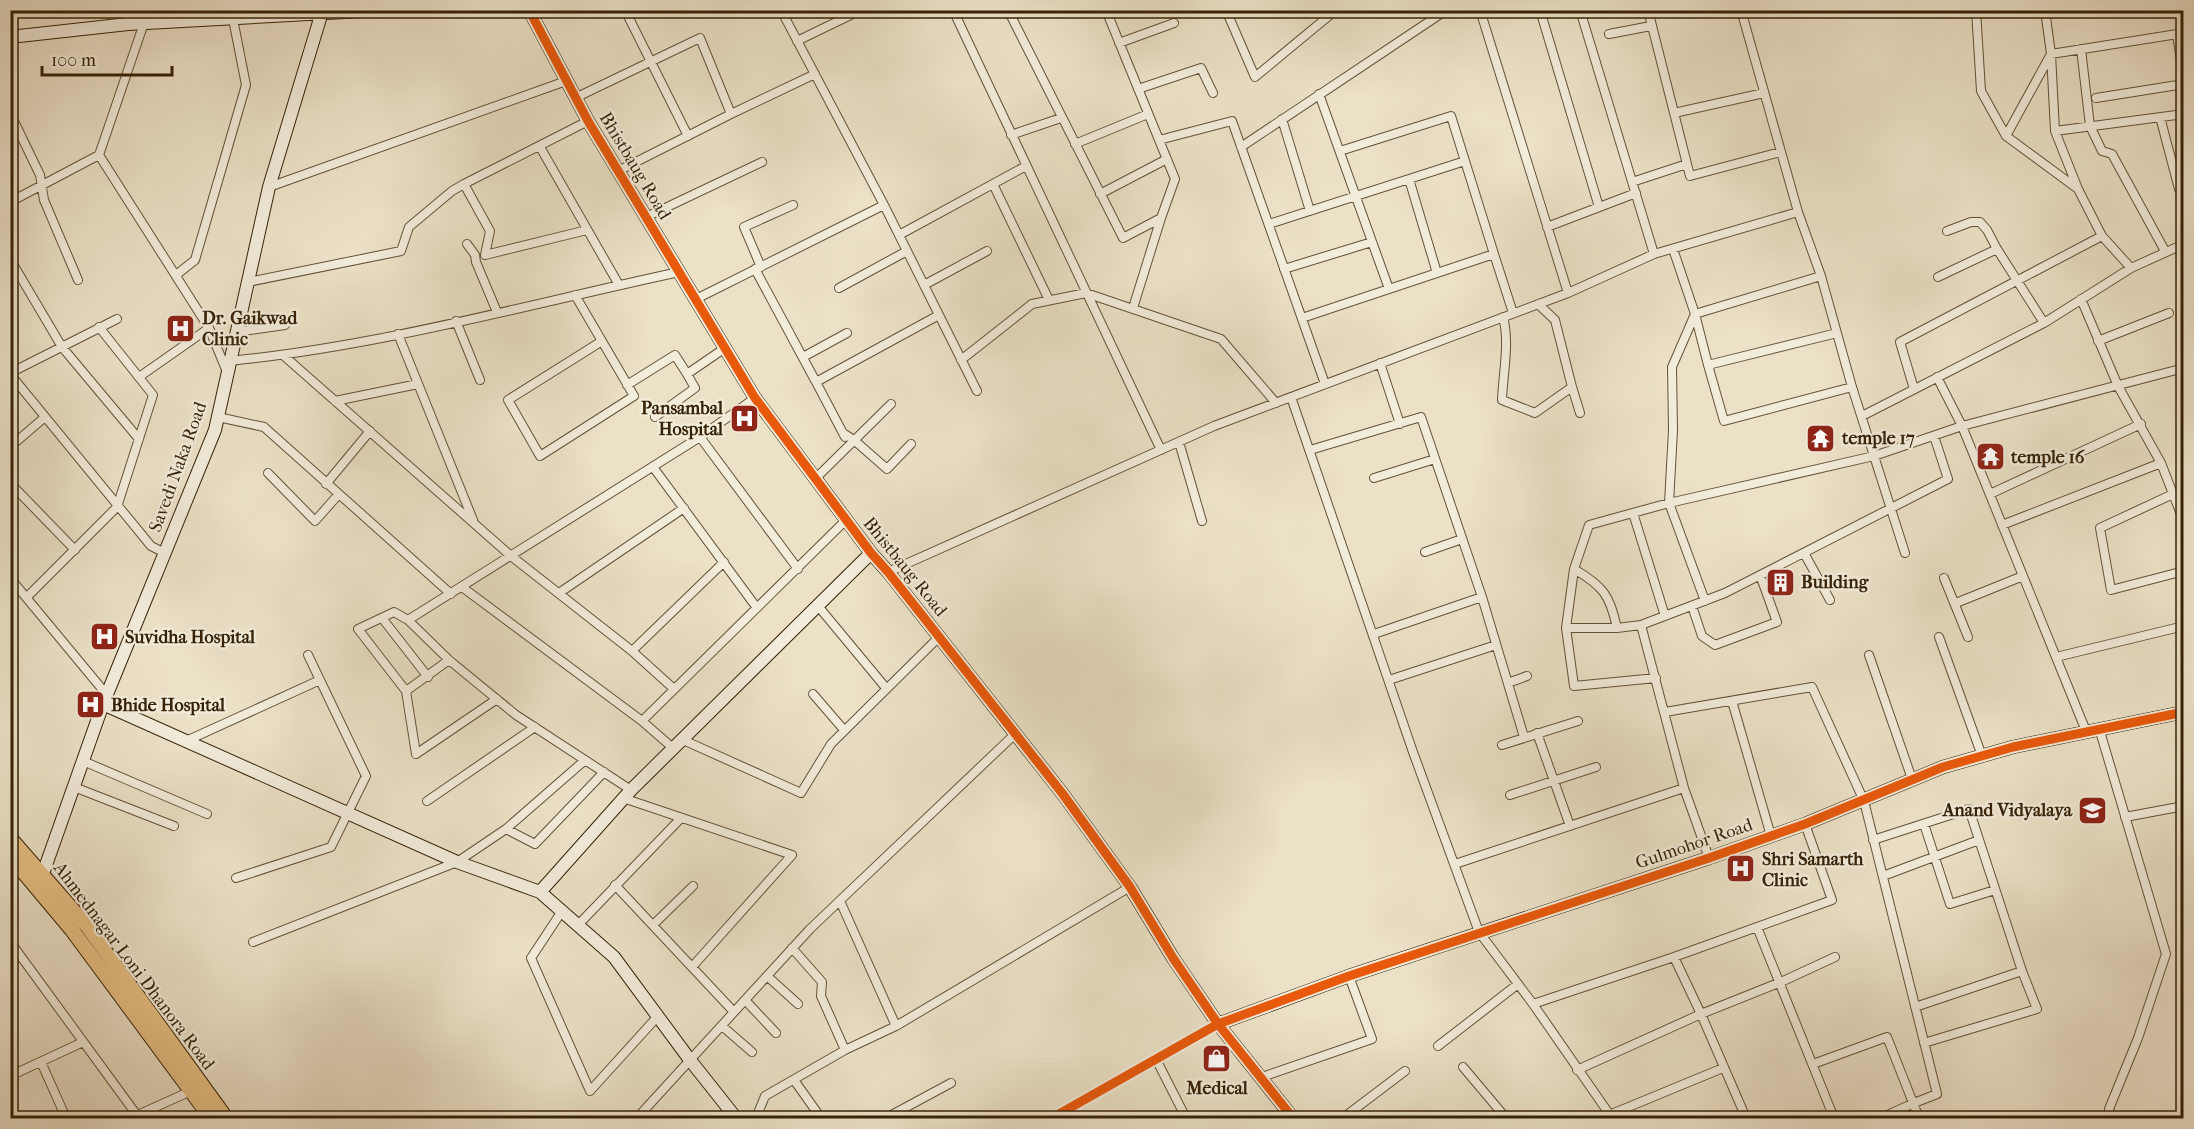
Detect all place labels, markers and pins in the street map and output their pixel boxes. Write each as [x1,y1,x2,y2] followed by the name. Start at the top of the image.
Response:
[202,308,298,350] place label: Dr. Gaikwad Clinic
[165,312,197,344] hospital icon: Dr. Gaikwad Clinic
[641,398,724,440] place label: Pansambal Hospital
[728,402,760,434] hospital icon: Pansambal Hospital
[1805,422,1837,454] temple icon: temple 17
[1841,428,1915,449] place label: temple 17
[1974,441,2006,473] temple icon: temple 16
[2010,447,2086,468] place label: temple 16
[1764,566,1796,598] building icon: Building
[1801,572,1870,593] place label: Building
[88,621,120,653] hospital icon: Suvidha Hospital
[125,627,256,648] place label: Suvidha Hospital
[74,689,106,721] hospital icon: Bhide Hospital
[111,695,226,716] place label: Bhide Hospital
[2077,794,2109,826] school or university icon: Anand Vidyalaya
[1942,800,2073,821] place label: Anand Vidyalaya
[1762,849,1864,891] place label: Shri Samarth Clinic
[1725,853,1757,885] hospital icon: Shri Samarth Clinic
[1201,1043,1233,1075] shop icon: Medical
[1185,1078,1249,1099] place label: Medical

